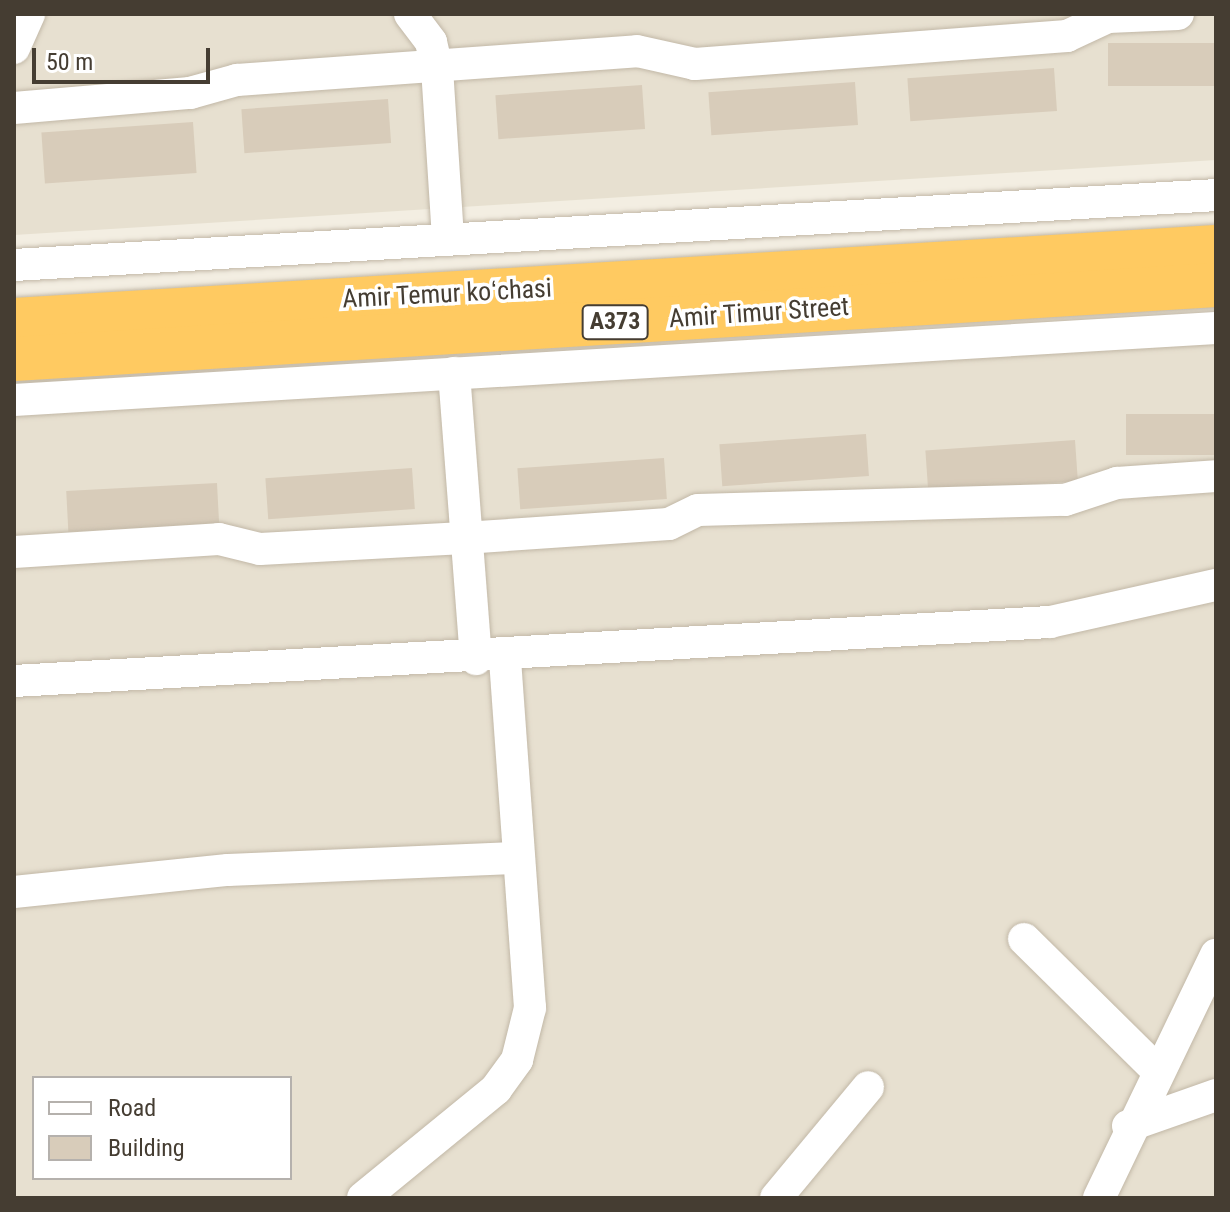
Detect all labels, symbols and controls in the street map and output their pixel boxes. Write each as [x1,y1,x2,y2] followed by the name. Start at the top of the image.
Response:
[36,32,214,82] scale bar
[46,48,93,76] text: 50 m
[341,273,553,315] street label: Amir Temur koʻchasi
[668,291,850,335] street label: Amir Timur Street
[581,302,649,342] road number: A373
[32,1076,292,1180] legend
[108,1094,156,1122] text: Road
[108,1134,185,1162] text: Building

